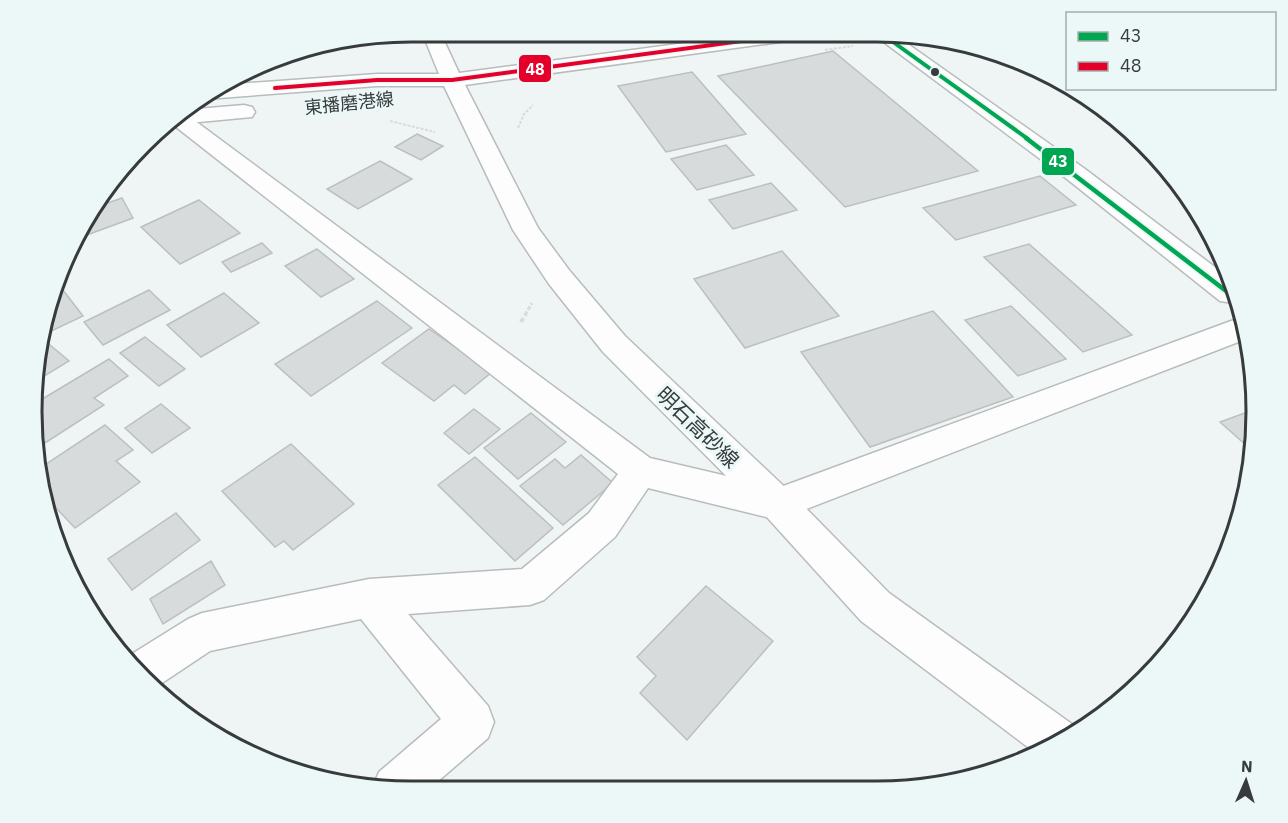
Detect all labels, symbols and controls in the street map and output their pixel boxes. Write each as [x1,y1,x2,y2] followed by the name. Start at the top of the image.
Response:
[1066,12,1276,90] legend
[1120,24,1142,47] text: 43
[518,54,552,83] line badge: 48
[1120,54,1142,77] text: 48
[525,59,545,79] text: 48
[929,66,941,78] unlabelled marker
[303,87,395,119] street label: 東播磨港線
[1041,147,1075,176] line badge: 43
[1048,151,1068,171] text: 43
[651,380,745,474] street label: 明石高砂線
[1216,751,1276,811] north arrow
[1240,756,1253,776] text: N

